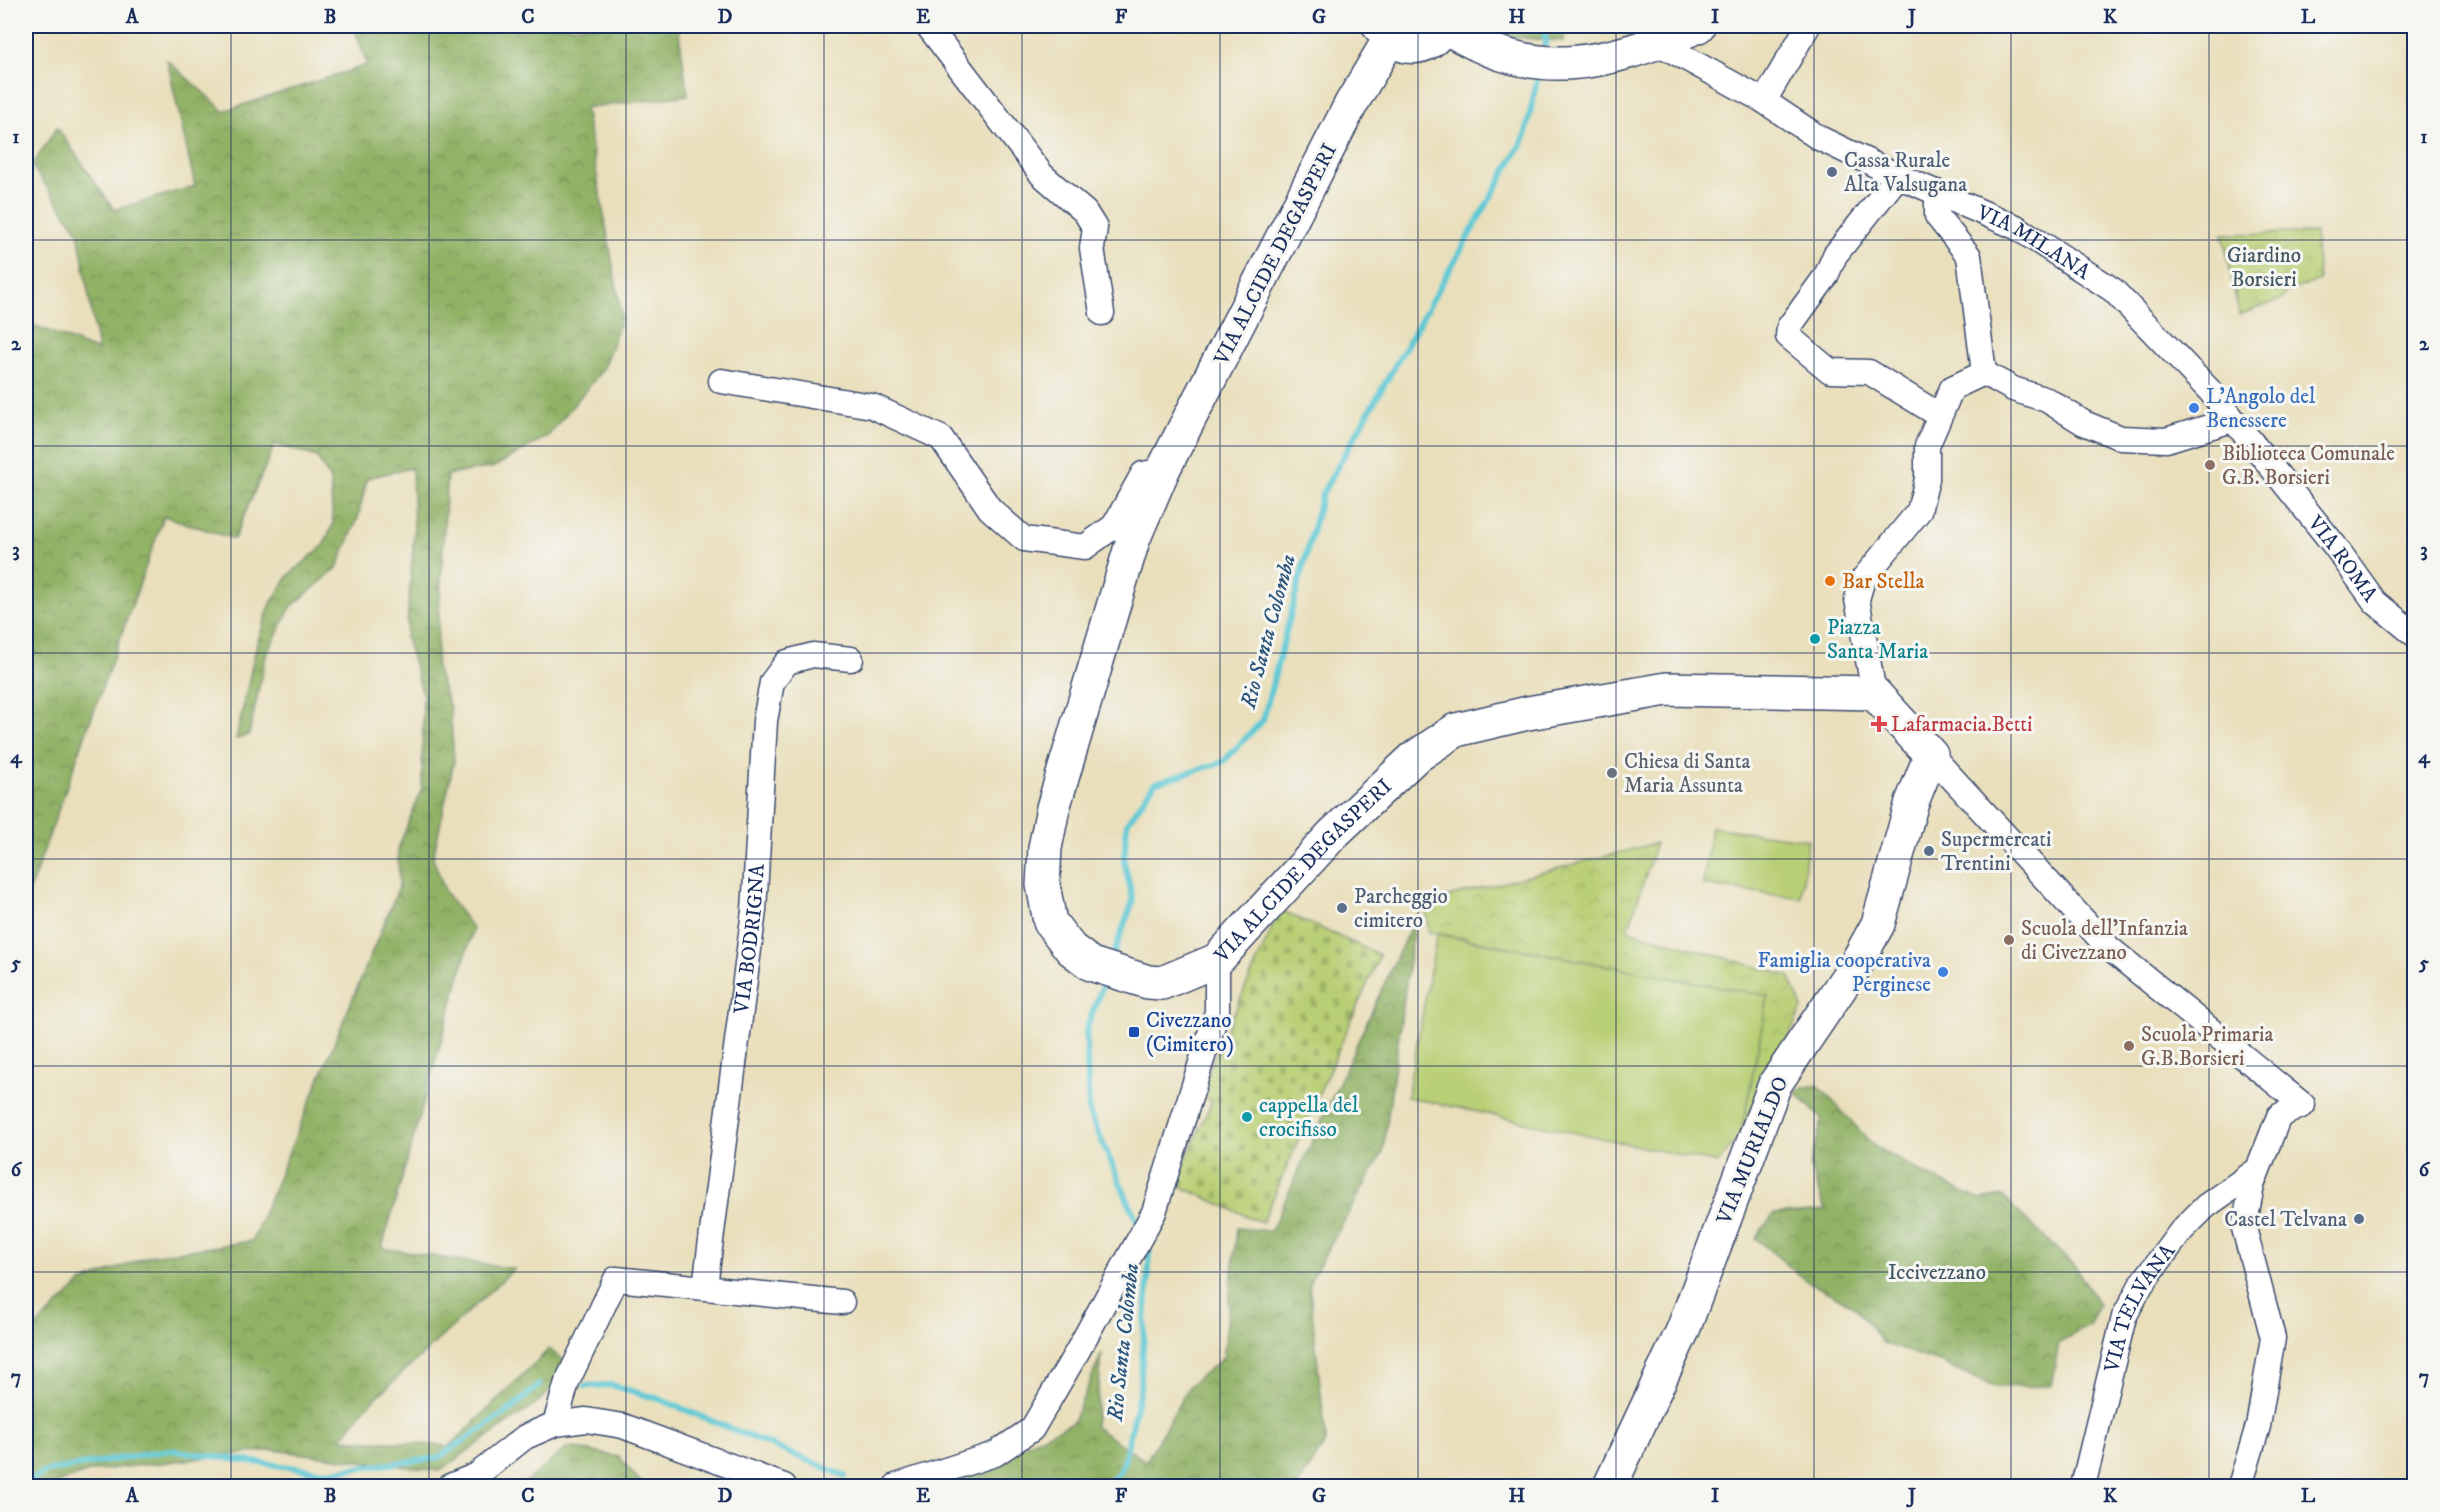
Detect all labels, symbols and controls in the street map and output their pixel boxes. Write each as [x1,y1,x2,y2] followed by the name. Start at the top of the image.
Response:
[125,5,140,30] text: A
[324,5,336,30] text: B
[521,5,535,30] text: C
[718,5,733,30] text: D
[916,5,930,30] text: E
[1115,5,1128,30] text: F
[1312,5,1326,30] text: G
[1509,5,1526,30] text: H
[1711,5,1719,30] text: I
[1906,5,1916,30] text: J
[2103,5,2118,30] text: K
[2301,5,2316,30] text: L
[12,125,20,150] text: 1
[2420,125,2428,150] text: 1
[1208,140,1343,370] street label: VIA ALCIDE DEGASPERI
[1844,148,1967,198] place label: Cassa Rurale Alta Valsugana
[1825,165,1839,179] marker: Cassa Rurale Alta Valsugana
[1972,199,2095,286] street label: VIA MILANA
[2227,243,2301,293] park label: Giardino Borsieri
[11,332,22,357] text: 2
[2419,332,2430,357] text: 2
[2206,384,2316,434] place label: L'Angolo del Benessere
[2187,401,2201,415] marker: L'Angolo del Benessere
[2222,441,2395,491] place label: Biblioteca Comunale G.B. Borsieri
[2203,458,2217,472] marker: Biblioteca Comunale G.B. Borsieri
[2301,510,2383,608] street label: VIA ROMA
[12,538,20,563] text: 3
[2420,538,2428,563] text: 3
[1235,551,1302,712] water label: Rio Santa Colomba
[1842,569,1925,595] place label: Bar Stella
[1823,574,1837,588] marker: Bar Stella
[1827,615,1928,665] place label: Piazza Santa Maria
[1808,632,1822,646] marker: Piazza Santa Maria
[1891,712,2033,738] place label: Lafarmacia.Betti
[1872,717,1886,731] marker: Lafarmacia.Betti
[10,745,23,770] text: 4
[2418,745,2431,770] text: 4
[1624,749,1750,799] place label: Chiesa di Santa Maria Assunta
[1605,766,1619,780] marker: Chiesa di Santa Maria Assunta
[1209,774,1397,969] street label: VIA ALCIDE DEGASPERI
[1941,827,2051,877] place label: Supermercati Trentini
[1922,844,1936,858] marker: Supermercati Trentini
[729,863,771,1016] street label: VIA BODRIGNA
[1354,884,1448,934] place label: Parcheggio cimitero
[1335,901,1349,915] marker: Parcheggio cimitero
[2021,916,2188,966] place label: Scuola dell'Infanzia di Civezzano
[2002,933,2016,947] marker: Scuola dell'Infanzia di Civezzano
[1758,948,1931,998] place label: Famiglia cooperativa Perginese
[10,951,21,976] text: 5
[2418,951,2429,976] text: 5
[1936,965,1950,979] marker: Famiglia cooperativa Perginese
[1146,1008,1234,1058] place label: Civezzano (Cimitero)
[2141,1022,2273,1072] place label: Scuola Primaria G.B.Borsieri
[1127,1025,1141,1039] marker: Civezzano (Cimitero)
[2122,1039,2136,1053] marker: Scuola Primaria G.B.Borsieri
[1711,1073,1794,1229] street label: VIA MURIALDO
[1259,1093,1359,1143] place label: cappella del crocifisso
[1240,1110,1254,1124] marker: cappella del crocifisso
[11,1158,23,1183] text: 6
[2419,1158,2431,1183] text: 6
[2224,1207,2347,1233] place label: Castel Telvana
[2352,1212,2366,1226] marker: Castel Telvana
[2099,1239,2181,1376] street label: VIA TELVANA
[1888,1260,1986,1286] park label: Iccivezzano
[1102,1262,1145,1423] water label: Rio Santa Colomba
[11,1365,21,1390] text: 7
[2419,1365,2429,1390] text: 7
[125,1484,140,1509] text: A
[324,1484,336,1509] text: B
[521,1484,535,1509] text: C
[718,1484,733,1509] text: D
[916,1484,930,1509] text: E
[1115,1484,1128,1509] text: F
[1312,1484,1326,1509] text: G
[1509,1484,1526,1509] text: H
[1711,1484,1719,1509] text: I
[1906,1484,1916,1509] text: J
[2103,1484,2118,1509] text: K
[2301,1484,2316,1509] text: L

